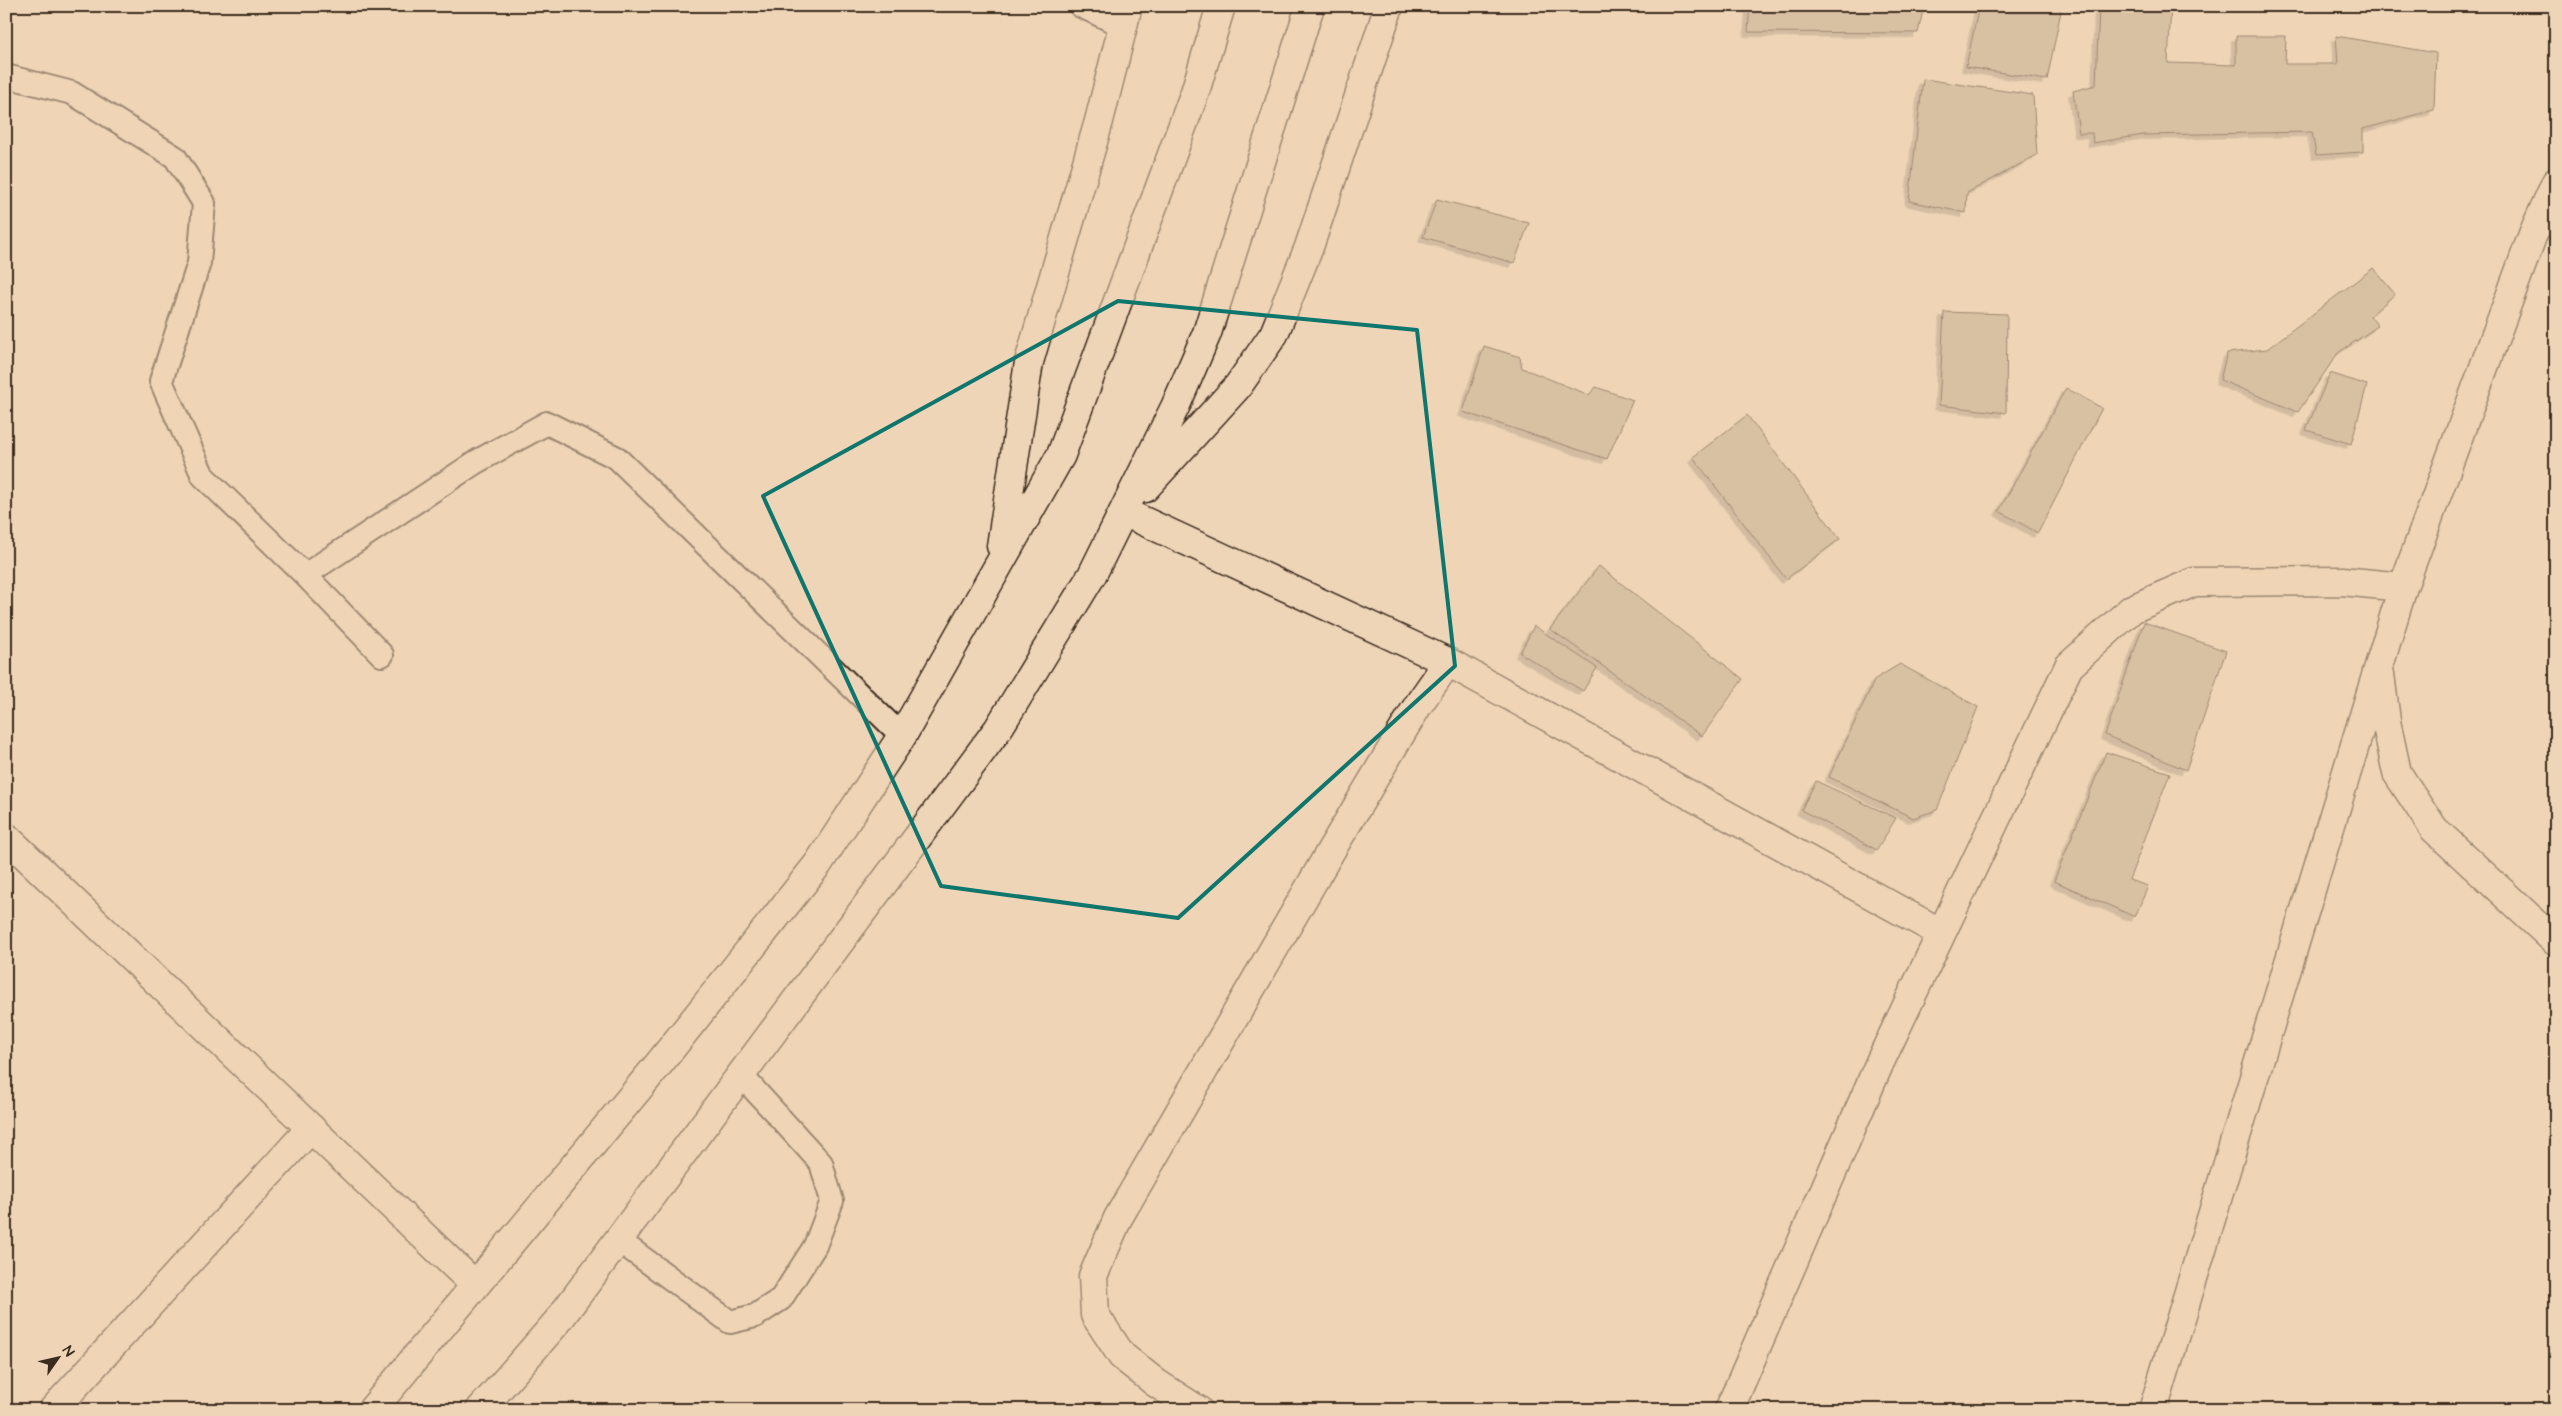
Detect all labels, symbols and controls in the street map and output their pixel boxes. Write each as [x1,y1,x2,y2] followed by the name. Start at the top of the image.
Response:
[32,1334,82,1384] north arrow
[57,1342,79,1361] text: N

